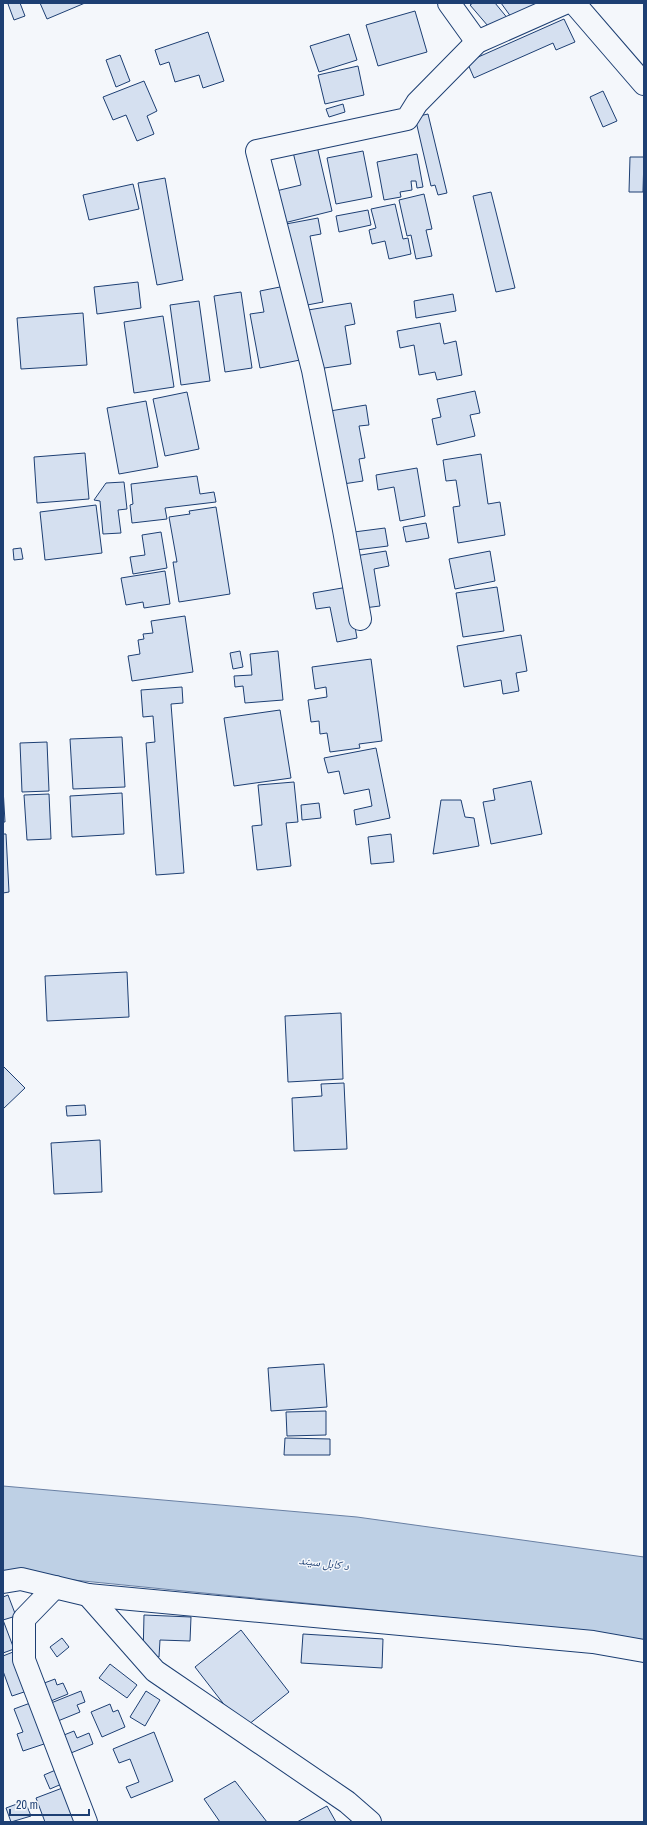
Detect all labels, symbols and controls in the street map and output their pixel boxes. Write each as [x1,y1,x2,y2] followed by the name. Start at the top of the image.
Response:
[298,1552,350,1574] water label: د کابل سيند
[10,1791,89,1817] scale bar
[16,1797,38,1813] text: 20 m

